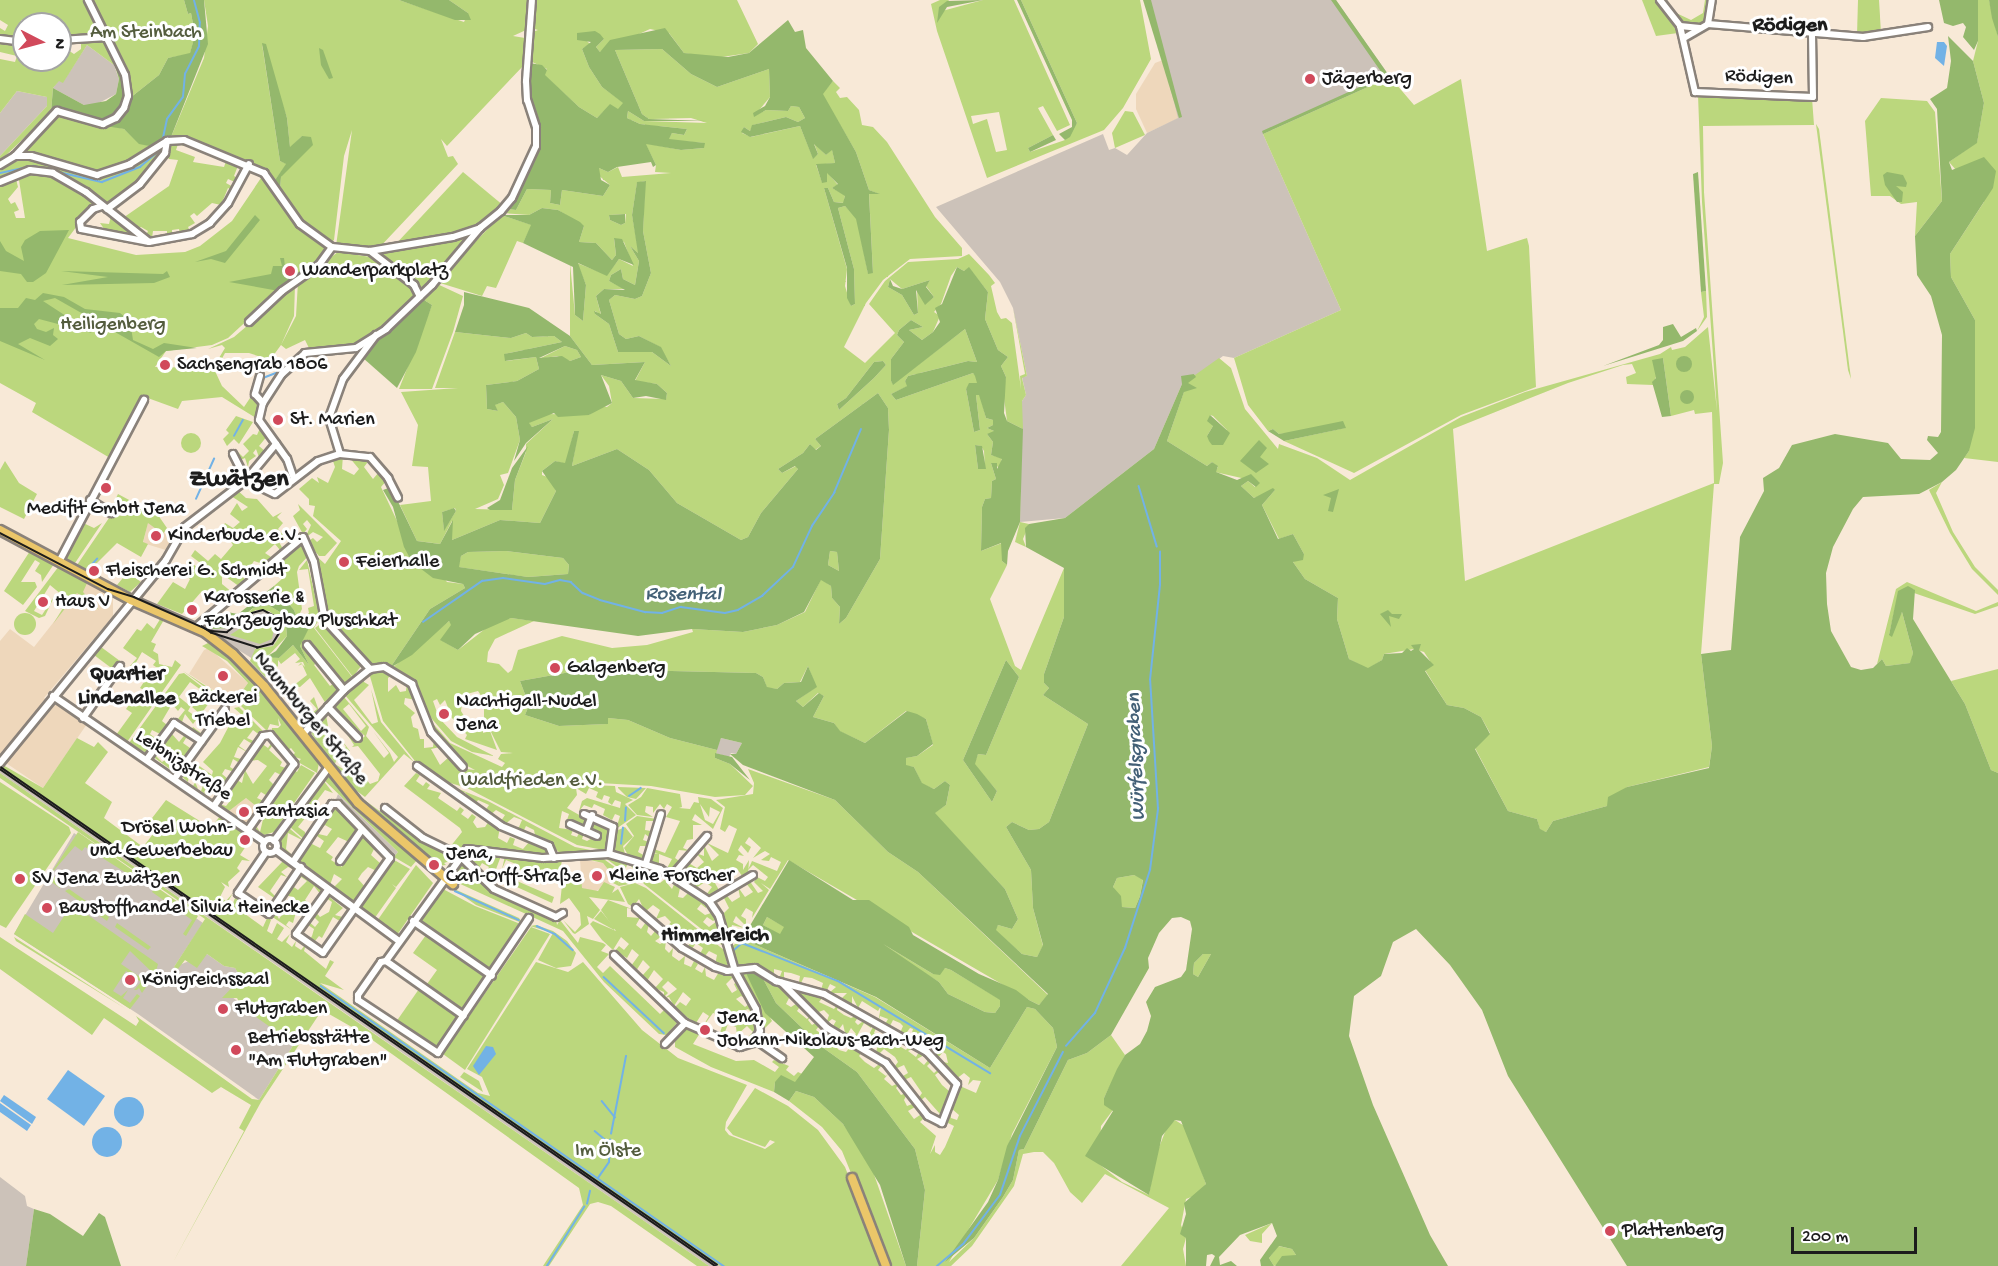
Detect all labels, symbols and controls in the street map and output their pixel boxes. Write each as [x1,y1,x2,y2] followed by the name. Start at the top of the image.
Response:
[12,12,72,72] north arrow
[1753,14,1827,40] district label: Rödigen
[90,21,202,45] park label: Am Steinbach
[48,38,68,50] text: N
[1724,64,1794,92] street label: Rödigen
[1322,67,1412,91] place label: Jägerberg
[1303,72,1317,86] marker: Jägerberg
[302,259,448,283] place label: Wanderparkplatz
[283,264,297,278] marker: Wanderparkplatz
[60,313,166,337] park label: Heiligenberg
[177,353,327,377] place label: Sachsengrab 1806
[158,358,172,372] marker: Sachsengrab 1806
[290,408,375,432] place label: St. Marien
[271,413,285,427] marker: St. Marien
[189,465,289,497] district label: Zwätzen
[99,481,113,495] marker: Medifit GmbH Jena
[27,497,185,521] place label: Medifit GmbH Jena
[168,524,303,548] place label: Kinderbude e.V.
[149,529,163,543] marker: Kinderbude e.V.
[356,550,439,574] place label: Feierhalle
[337,555,351,569] marker: Feierhalle
[106,559,286,583] place label: Fleischerei G. Schmidt
[87,564,101,578] marker: Fleischerei G. Schmidt
[645,583,721,609] water label: Rosental
[204,586,397,633] place label: Karosserie & Fahrzeugbau Pluschkat
[55,590,110,614] place label: Haus V
[36,595,50,609] marker: Haus V
[185,603,199,617] marker: Karosserie & Fahrzeugbau Pluschkat
[247,648,373,790] street label: Naumburger Straße
[567,656,666,680] place label: Galgenberg
[548,661,562,675] marker: Galgenberg
[78,663,176,713] district label: Quartier Lindenallee
[216,669,230,683] marker: Bäckerei Triebel
[188,686,258,733] place label: Bäckerei Triebel
[456,690,597,737] place label: Nachtigall-Nudel Jena
[1123,693,1153,821] water label: Würfelsgraben
[437,707,451,721] marker: Nachtigall-Nudel Jena
[130,725,236,807] street label: Leibnizstraße
[461,769,603,793] park label: Waldfrieden e.V.
[256,800,329,824] place label: Fantasia
[237,805,251,819] marker: Fantasia
[90,816,233,863] place label: Drösel Wohn- und Gewerbebau
[238,833,252,847] marker: Drösel Wohn- und Gewerbebau
[446,842,581,889] place label: Jena, Carl-Orff-Straße
[427,858,441,872] marker: Jena, Carl-Orff-Straße
[609,864,734,888] place label: Kleine Forscher
[32,867,180,891] place label: SV Jena Zwätzen
[590,869,604,883] marker: Kleine Forscher
[13,872,27,886] marker: SV Jena Zwätzen
[59,896,309,920] place label: Baustoffhandel Silvia Heinecke
[40,901,54,915] marker: Baustoffhandel Silvia Heinecke
[661,924,769,950] district label: Himmelreich
[142,968,269,992] place label: Königreichssaal
[123,973,137,987] marker: Königreichssaal
[235,997,327,1021] place label: Flutgraben
[216,1002,230,1016] marker: Flutgraben
[717,1006,944,1053] place label: Jena, Johann-Nikolaus-Bach-Weg
[698,1023,712,1037] marker: Jena, Johann-Nikolaus-Bach-Weg
[248,1026,387,1073] place label: Betriebsstätte "Am Flutgraben"
[229,1043,243,1057] marker: Betriebsstätte "Am Flutgraben"
[575,1139,641,1163] park label: Im Ölste
[1794,1215,1920,1253] scale bar
[1622,1219,1724,1243] place label: Plattenberg
[1603,1224,1617,1238] marker: Plattenberg
[1802,1227,1848,1248] text: 200 m

